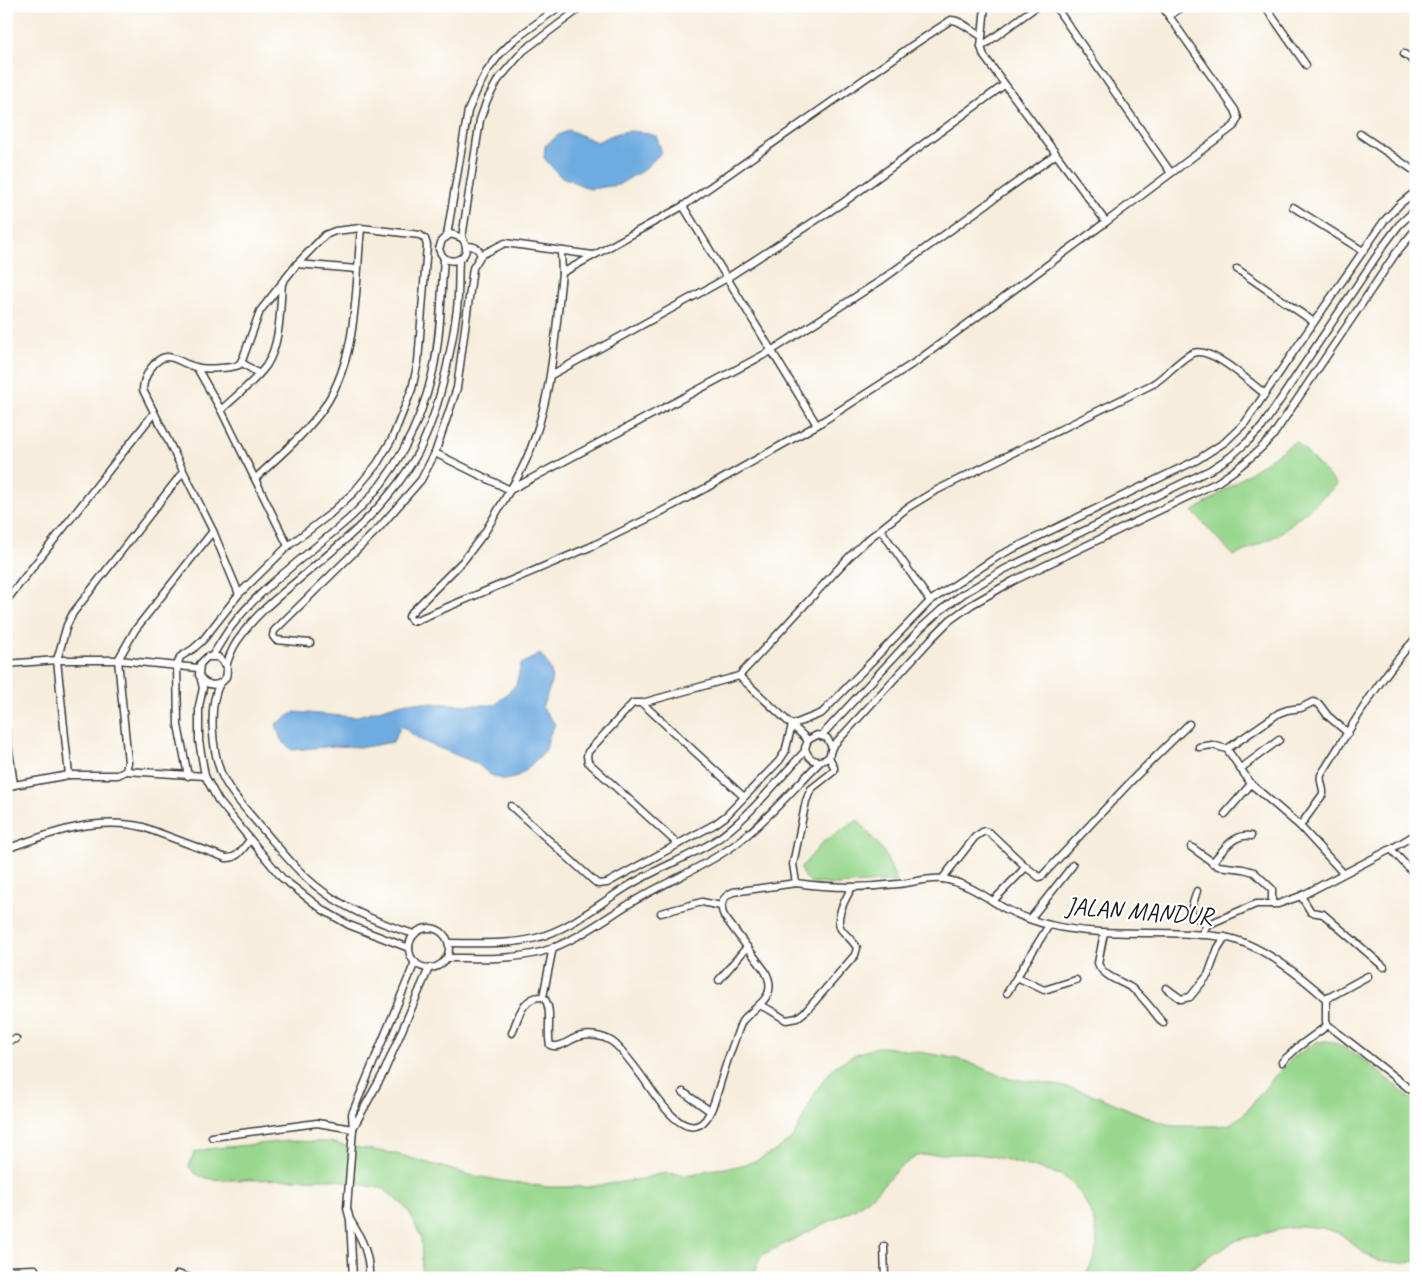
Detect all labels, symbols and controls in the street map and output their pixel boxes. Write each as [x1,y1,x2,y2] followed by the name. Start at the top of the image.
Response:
[1064,890,1216,932] street label: JALAN MANDUR

